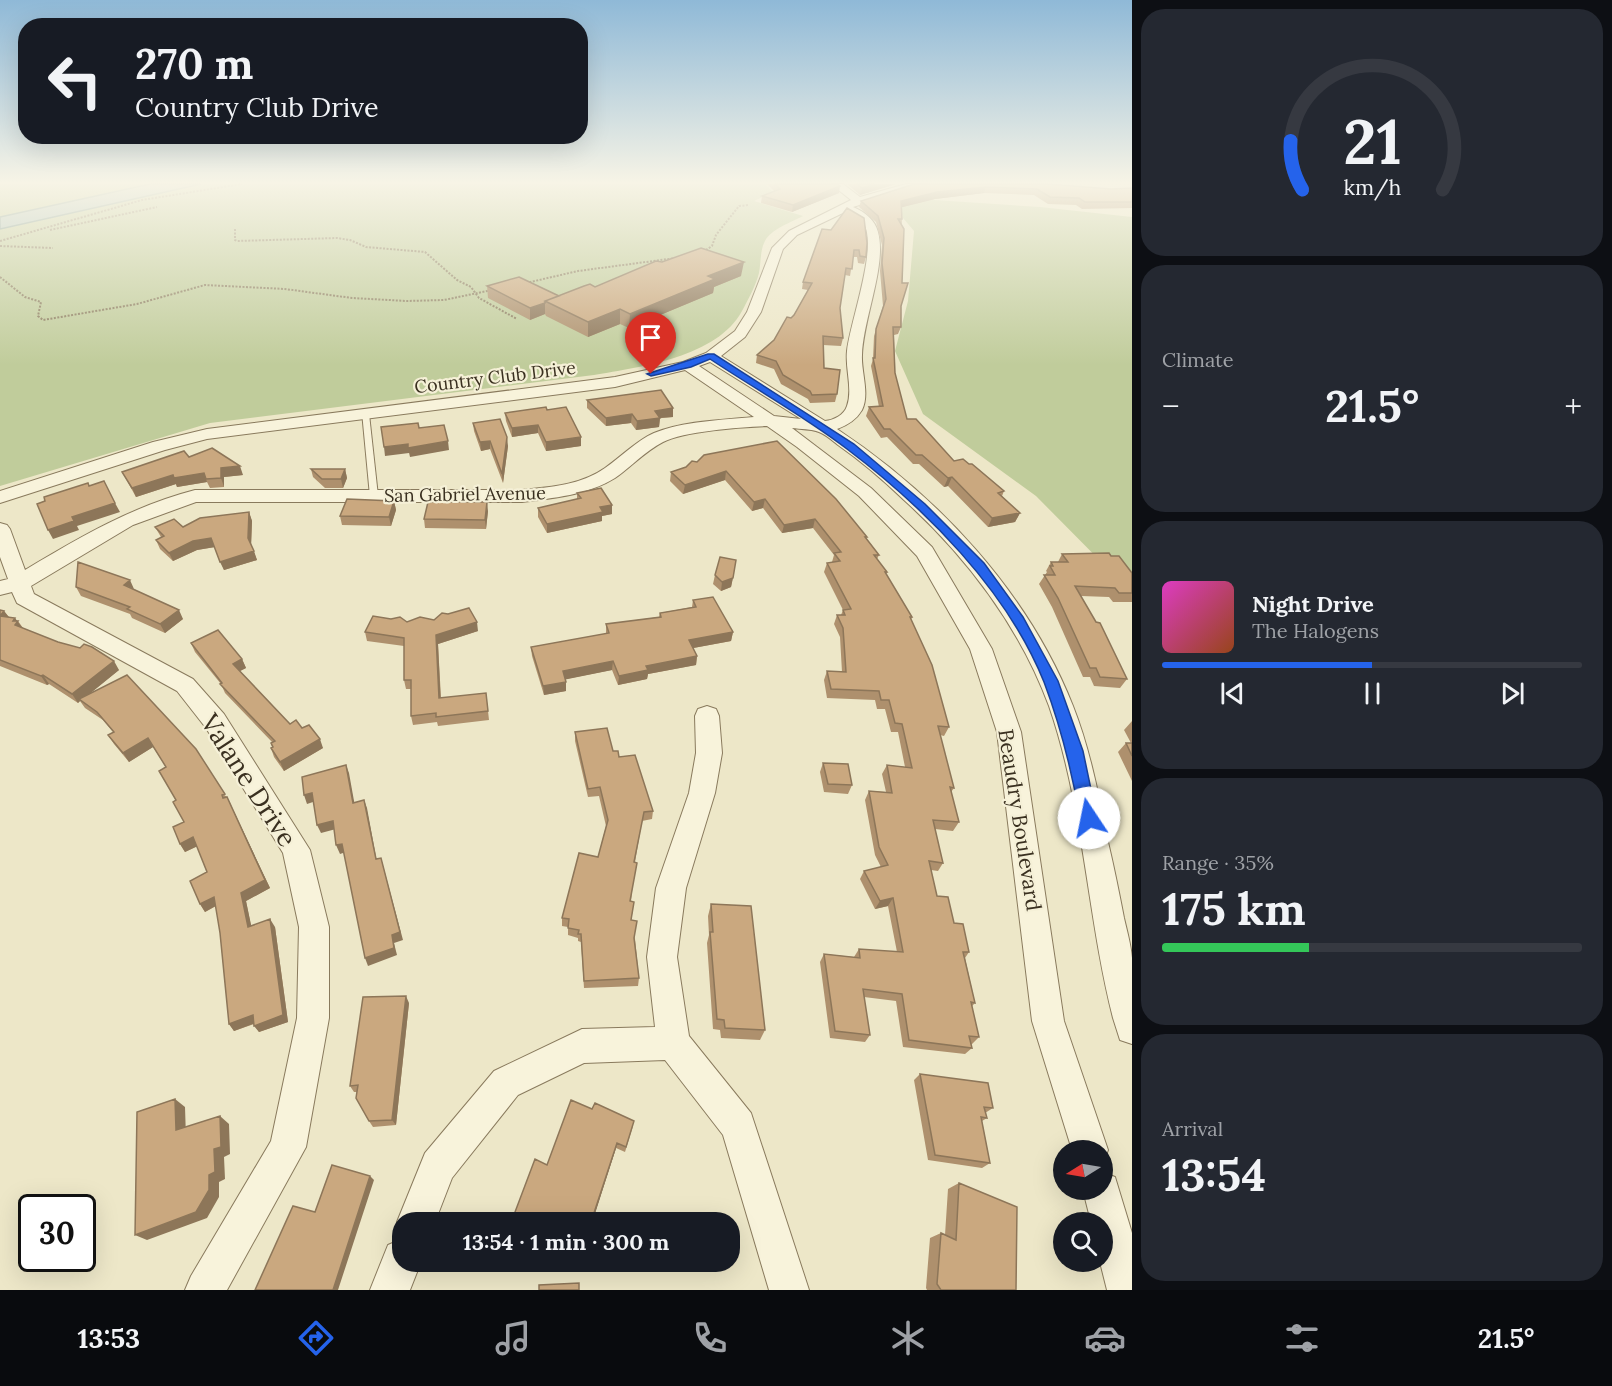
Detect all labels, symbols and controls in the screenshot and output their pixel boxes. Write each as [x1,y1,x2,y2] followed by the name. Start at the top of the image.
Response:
[135,37,253,91] text: 270 m
[36,42,114,120] icon: left
[135,90,379,124] text: Country Club Drive
[1343,101,1401,181] text: 21
[1343,173,1401,201] text: km/h
[625,312,676,374] pin
[634,321,667,354] icon: arrive
[1162,347,1234,372] text: Climate
[413,356,577,398] street label: Country Club Drive
[1325,377,1419,434] text: 21.5°
[1162,385,1180,427] text: −
[1564,385,1582,427] text: +
[384,481,546,507] street label: San Gabriel Avenue
[1252,590,1374,618] text: Night Drive
[1252,618,1379,643] text: The Halogens
[1216,677,1249,710] icon: previous
[1356,677,1389,710] icon: pause
[1496,677,1529,710] icon: next
[193,706,304,853] street label: Valane Drive
[992,727,1048,913] street label: Beaudry Boulevard
[1057,786,1121,850] position arrow
[1162,850,1274,875] text: Range · 35%
[1162,880,1306,937] text: 175 km
[1162,1116,1223,1141] text: Arrival
[1053,1140,1113,1200] north arrow
[1053,1140,1113,1272] map controls
[1162,1146,1266,1203] text: 13:54
[18,1194,96,1272] speed limit sign: 30
[1053,1212,1113,1272] button: search
[463,1228,669,1256] text: 13:54 · 1 min · 300 m
[295,1317,337,1359] icon: directions
[492,1317,534,1359] icon: music
[689,1317,731,1359] icon: phone
[887,1317,929,1359] icon: climate
[1084,1317,1126,1359] icon: car
[1281,1317,1323,1359] icon: filters
[78,1321,140,1355] text: 13:53
[1478,1321,1534,1355] text: 21.5°

